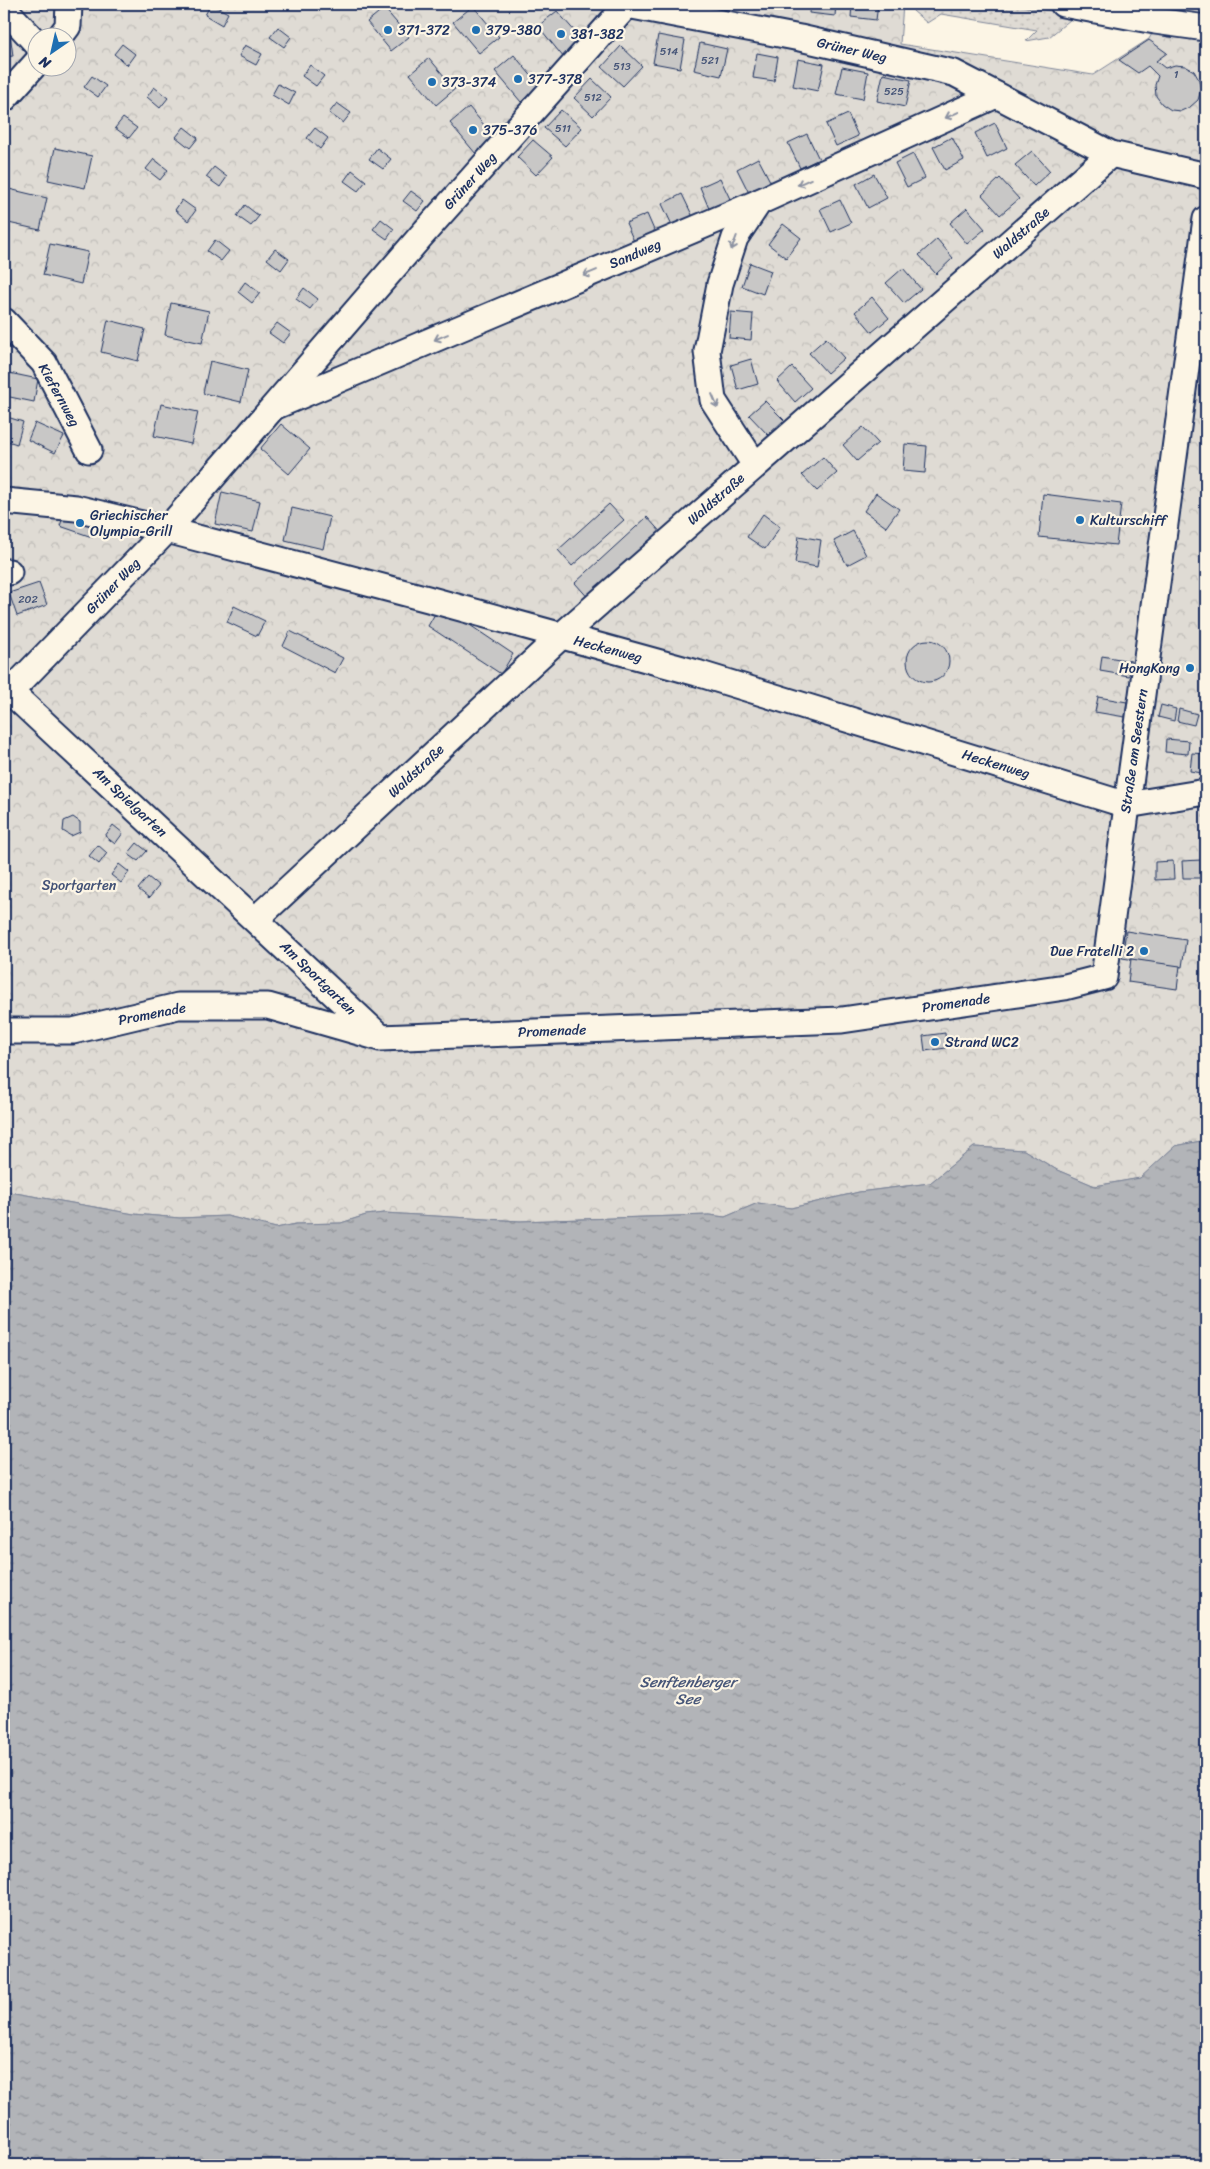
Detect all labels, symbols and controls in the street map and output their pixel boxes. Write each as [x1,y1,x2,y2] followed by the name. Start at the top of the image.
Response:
[398,18,450,43] place label: 371-372
[486,18,542,43] place label: 379-380
[571,22,624,47] place label: 381-382
[382,24,394,36] marker: 371-372
[470,24,482,36] marker: 379-380
[28,28,78,78] north arrow
[555,28,567,40] marker: 381-382
[815,30,889,70] street label: Grüner Weg
[660,42,678,61] house number: 514
[34,49,57,76] text: N
[701,51,719,70] house number: 521
[613,57,631,76] house number: 513
[1174,65,1179,84] house number: 1
[528,67,583,92] place label: 377-378
[442,70,497,95] place label: 373-374
[512,73,524,85] marker: 377-378
[426,76,438,88] marker: 373-374
[884,82,904,101] house number: 525
[584,88,603,107] house number: 512
[945,110,960,120] one-way arrow
[483,118,537,143] place label: 375-376
[555,119,571,138] house number: 511
[467,124,479,136] marker: 375-376
[437,146,503,216] street label: Grüner Weg
[797,177,812,187] one-way arrow
[986,200,1056,265] street label: Waldstraße
[605,232,665,276] street label: Sandweg
[728,236,737,251] one-way arrow
[583,269,598,279] one-way arrow
[433,333,448,342] one-way arrow
[31,358,87,432] street label: Kiefernweg
[711,393,721,408] one-way arrow
[681,466,751,531] street label: Waldstraße
[90,503,173,544] place label: Griechischer Olympia-Grill
[1090,508,1169,533] place label: Kulturschiff
[1074,514,1086,526] marker: Kulturschiff
[74,517,86,529] marker: Griechischer Olympia-Grill
[79,552,147,620] street label: Grüner Weg
[18,590,38,609] house number: 202
[571,628,645,670] street label: Heckenweg
[1119,656,1180,681] place label: HongKong
[1184,662,1196,674] marker: HongKong
[1113,687,1155,815] street label: Straße am Seestern
[382,738,450,804] street label: Waldstraße
[959,742,1033,786] street label: Heckenweg
[86,760,174,844] street label: Am Spielgarten
[42,873,117,898] park label: Sportgarten
[273,934,363,1022] street label: Am Sportgarten
[1050,939,1134,964] place label: Due Fratelli 2
[1138,945,1150,957] marker: Due Fratelli 2
[920,986,992,1020] street label: Promenade
[116,995,188,1033] street label: Promenade
[517,1017,587,1045] street label: Promenade
[945,1030,1019,1055] place label: Strand WC2
[929,1036,941,1048] marker: Strand WC2
[640,1669,739,1712] water label: Senftenberger See

